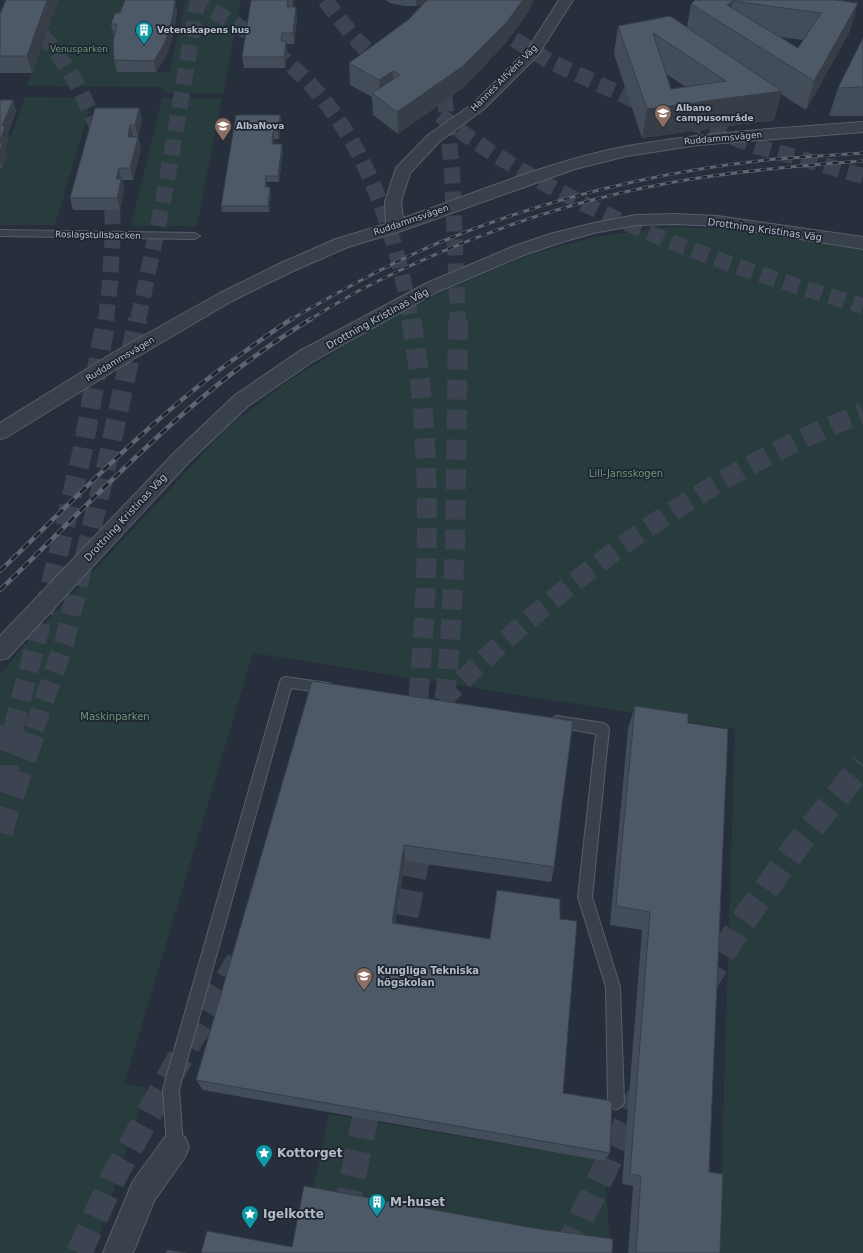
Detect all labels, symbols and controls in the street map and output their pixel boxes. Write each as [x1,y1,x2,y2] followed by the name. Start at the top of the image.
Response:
[134,20,154,45] building icon: Vetenskapens hus
[157,25,249,35] place label: Vetenskapens hus
[469,43,539,113] street label: Hannes Alfvéns Väg
[50,44,108,54] park label: Venusparken
[653,103,673,128] school or university icon: Albano campusområde
[676,103,754,123] place label: Albano campusområde
[213,116,233,141] school or university icon: AlbaNova
[236,121,284,131] place label: AlbaNova
[683,130,763,146] street label: Ruddammsvägen
[372,202,450,238] street label: Ruddammsvägen
[707,216,823,243] street label: Drottning Kristinas Väg
[55,229,141,241] street label: Roslagstullsbacken
[324,286,430,351] street label: Drottning Kristinas Väg
[84,334,156,384] street label: Ruddammsvägen
[589,468,663,479] park label: Lill-Jansskogen
[82,471,169,563] street label: Drottning Kristinas Väg
[80,711,150,722] park label: Maskinparken
[377,965,479,988] place label: Kungliga Tekniska högskolan
[354,966,374,991] school or university icon: Kungliga Tekniska högskolan
[254,1143,274,1168] place icon: Kottorget
[277,1146,343,1160] place label: Kottorget
[367,1192,387,1217] building icon: M-huset
[390,1195,445,1209] place label: M-huset
[240,1204,260,1229] place icon: Igelkotte
[263,1207,324,1221] place label: Igelkotte

